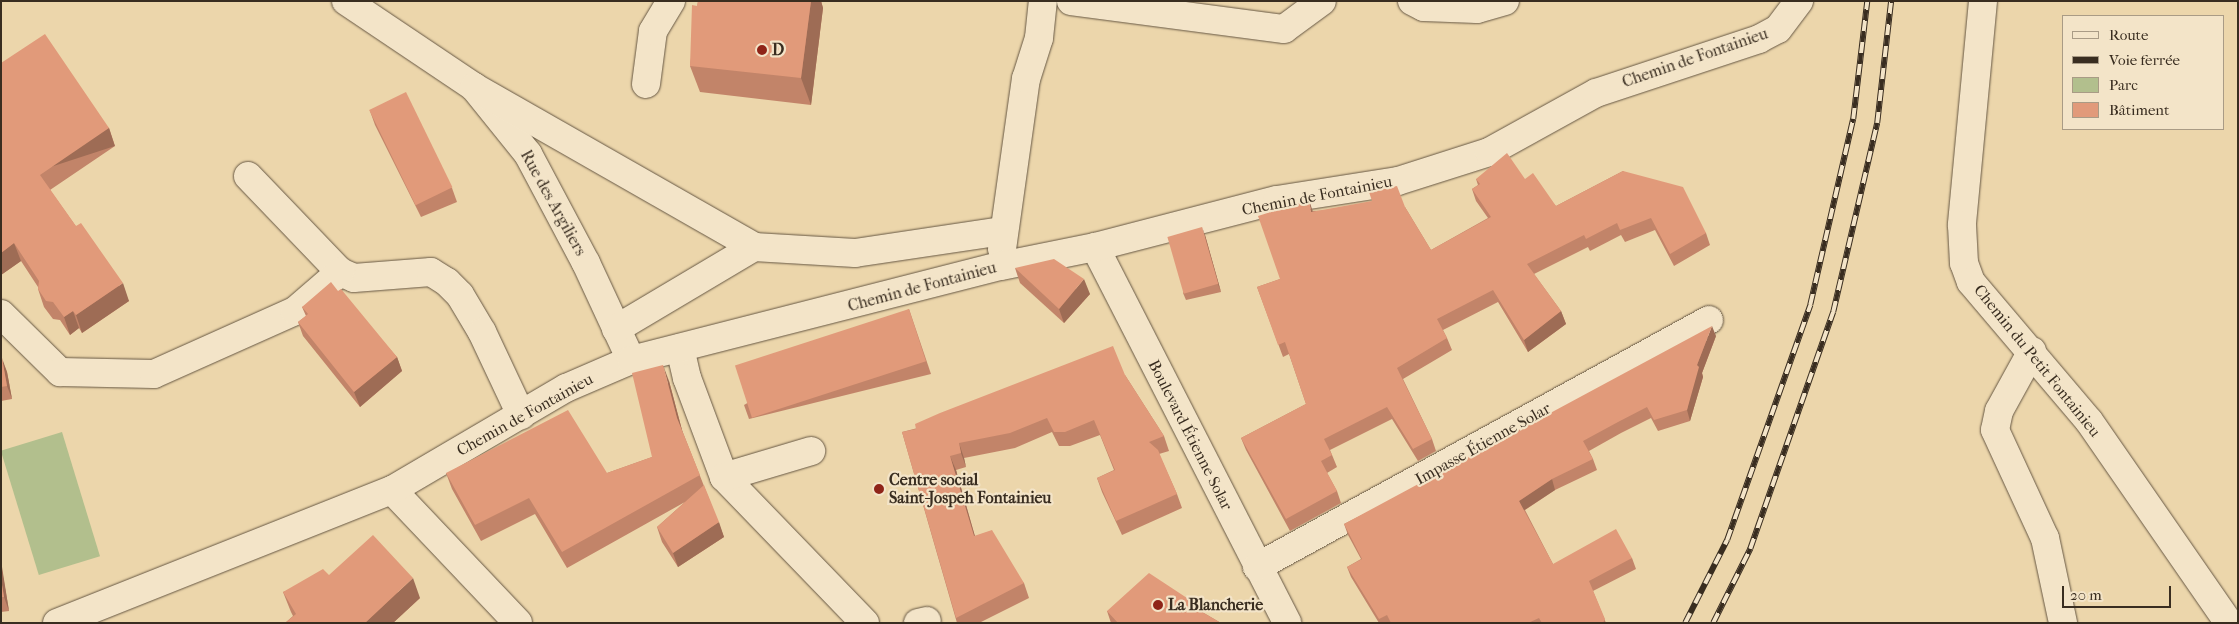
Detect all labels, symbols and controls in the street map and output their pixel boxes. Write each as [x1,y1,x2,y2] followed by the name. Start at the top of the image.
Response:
[2062,15,2224,130] legend
[1620,24,1770,92] street label: Chemin de Fontainieu
[2109,26,2148,44] text: Route
[772,40,784,60] place label: D
[756,44,768,56] marker: D
[2109,51,2180,69] text: Voie ferrée
[2109,76,2138,94] text: Parc
[2109,101,2169,119] text: Bâtiment
[516,147,590,259] street label: Rue des Argiliers
[1240,172,1394,220] street label: Chemin de Fontainieu
[846,258,998,316] street label: Chemin de Fontainieu
[1970,281,2104,441] street label: Chemin du Petit Fontainieu
[1144,357,1236,513] street label: Boulevard Étienne Solar
[454,370,596,460] street label: Chemin de Fontainieu
[1412,399,1554,489] street label: Impasse Étienne Solar
[889,470,1051,508] place label: Centre social Saint-Jospeh Fontainieu
[873,483,885,495] marker: Centre social Saint-Jospeh Fontainieu
[2064,576,2173,608] scale bar
[2070,586,2102,604] text: 20 m
[1168,595,1263,615] place label: La Blancherie
[1152,599,1164,611] marker: La Blancherie

